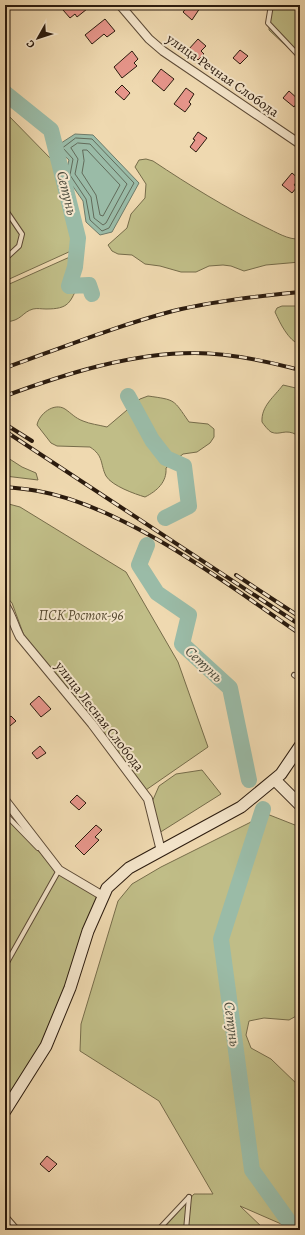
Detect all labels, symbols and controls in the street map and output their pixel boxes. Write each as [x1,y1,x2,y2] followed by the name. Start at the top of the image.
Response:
[18,18,58,58] north arrow
[162,29,283,122] street label: улица Речная Слобода
[23,36,39,51] text: С
[52,169,82,217] water label: Сетунь
[38,606,124,625] park label: ПСК Росток-96
[181,641,227,687] water label: Сетунь
[50,657,149,776] street label: улица Лесная Слобода
[219,1000,245,1048] water label: Сетунь

